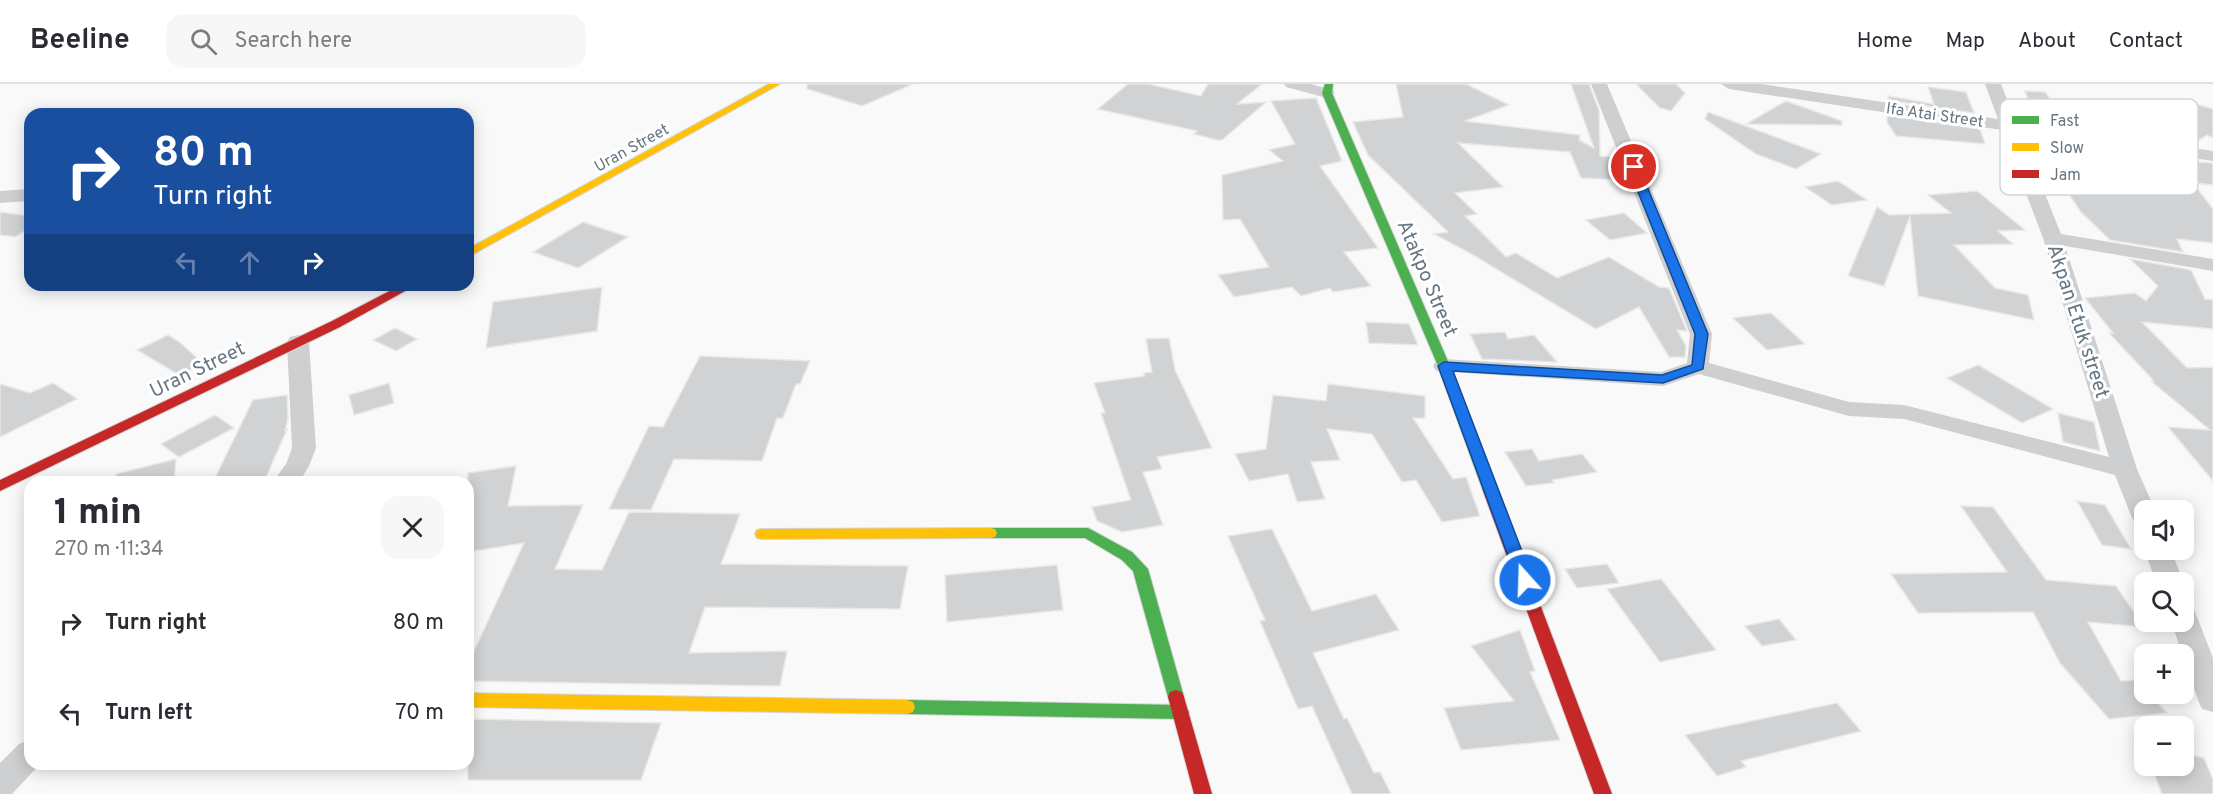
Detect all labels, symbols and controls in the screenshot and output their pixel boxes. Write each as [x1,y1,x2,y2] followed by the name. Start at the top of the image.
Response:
[166,14,586,68] search box
[30,23,130,59] text: Beeline
[187,25,220,58] icon: search
[235,28,352,55] text: Search here
[1857,28,1913,55] text: Home
[1946,28,1985,55] text: Map
[2018,28,2076,55] text: About
[2109,28,2183,55] text: Contact
[1885,99,1985,133] street label: Ifa Atai Street
[2000,99,2198,195] legend
[2050,112,2080,132] text: Fast
[591,120,673,177] street label: Uran Street
[153,128,254,181] text: 80 m
[54,132,132,210] icon: right
[2050,139,2084,159] text: Slow
[1608,141,1659,192] pin
[1617,150,1650,183] icon: arrive
[2050,166,2081,186] text: Jam
[153,180,272,214] text: Turn right
[1390,216,1462,341] street label: Atakpo Street
[2040,241,2114,402] street label: Akpan Etuk street
[170,246,203,279] icon: left
[233,246,266,279] icon: ahead
[296,246,329,279] icon: right
[146,337,250,405] street label: Uran Street
[54,491,142,537] text: 1 min
[381,496,444,559] button: close
[2134,500,2194,776] map controls
[2134,500,2194,560] button: sound
[54,537,164,563] text: 270 m · 11:34
[1493,548,1557,612] position arrow
[2134,572,2194,632] button: search
[54,607,87,640] icon: right
[105,610,207,637] text: Turn right
[393,610,444,637] text: 80 m
[2134,644,2194,704] button: +
[54,697,87,730] icon: left
[105,700,193,727] text: Turn left
[395,700,444,727] text: 70 m
[2134,716,2194,776] button: −

